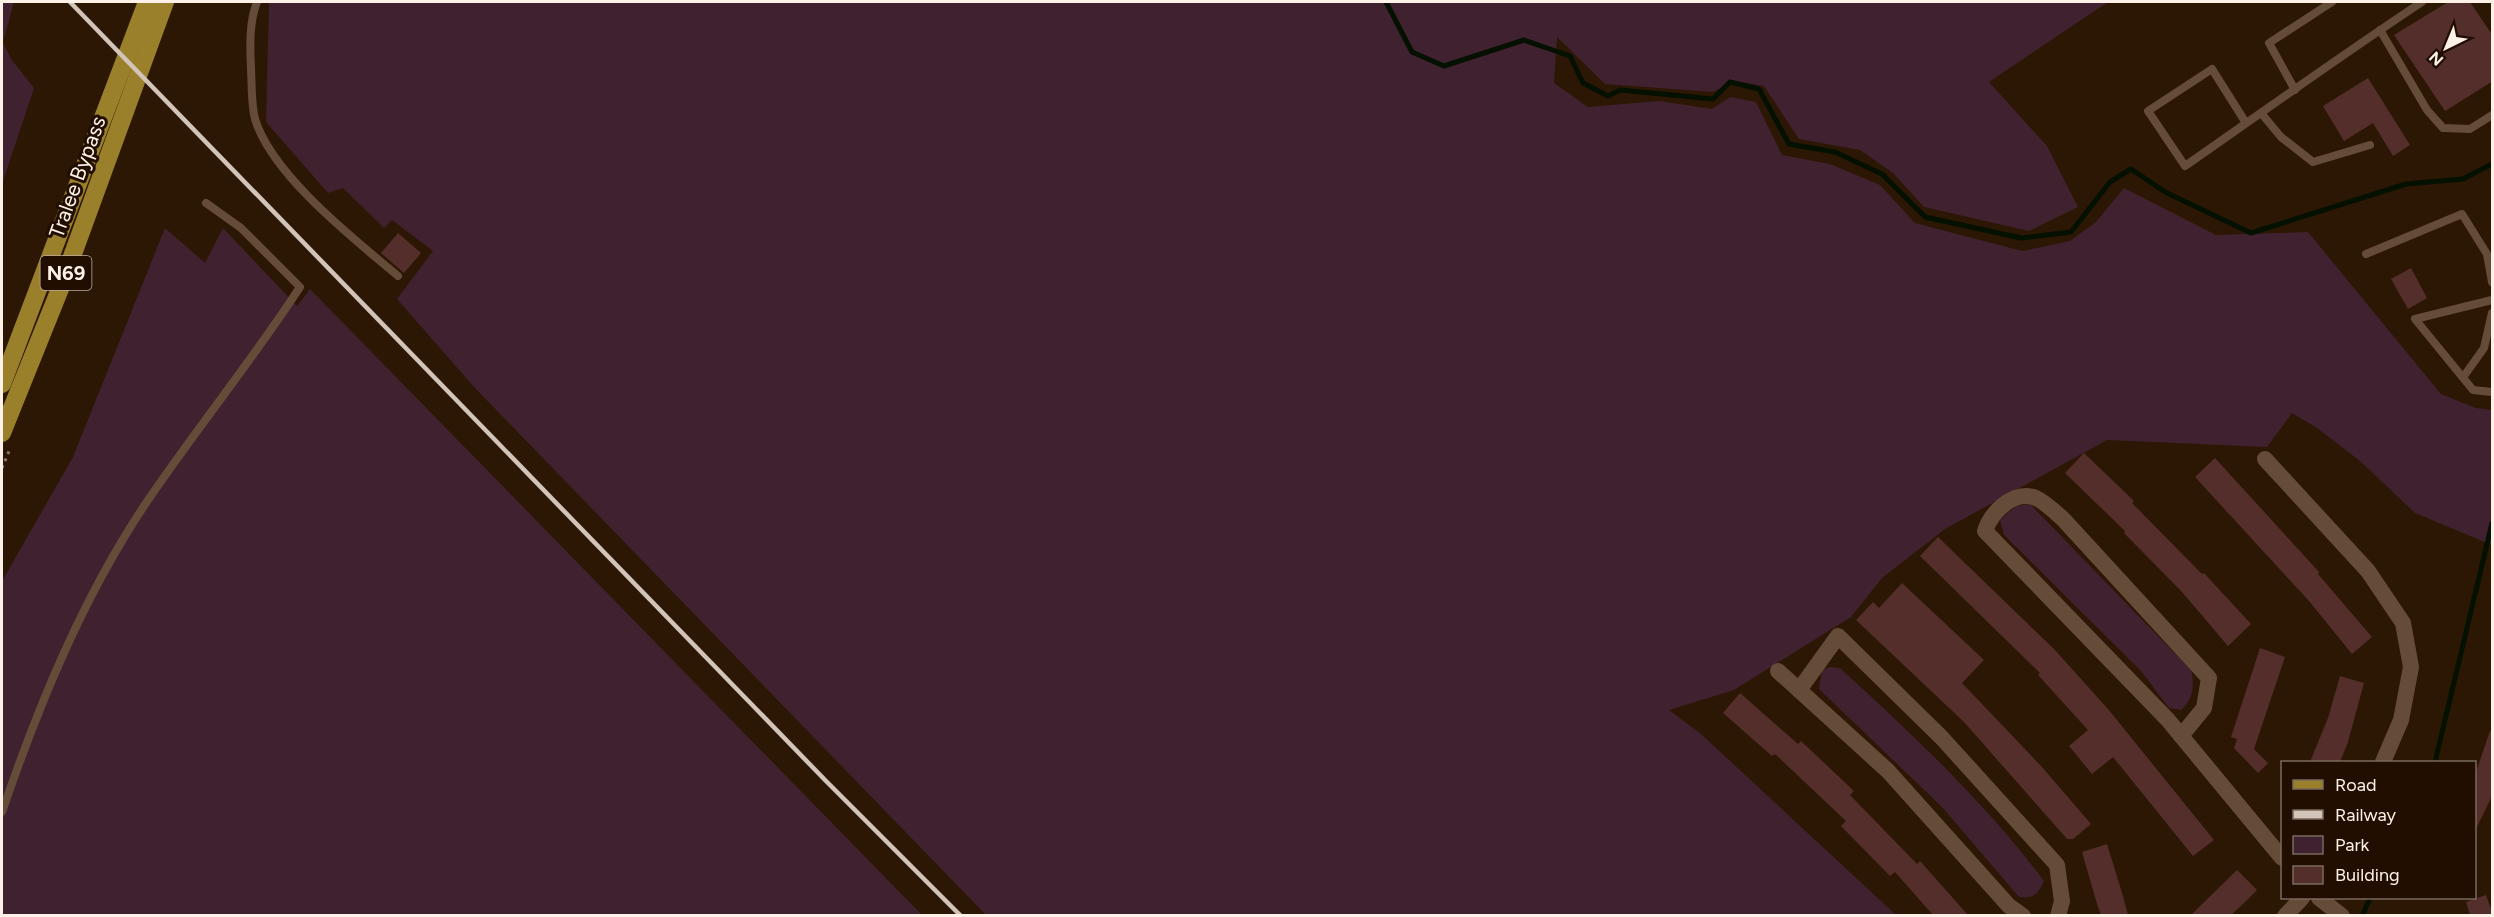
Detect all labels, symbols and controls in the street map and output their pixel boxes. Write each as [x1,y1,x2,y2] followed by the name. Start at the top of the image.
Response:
[2416,18,2476,78] north arrow
[2425,47,2447,70] text: N
[43,113,111,241] street label: Tralee Bypass
[40,256,92,290] road number: N69
[2281,761,2476,899] legend
[2335,774,2376,796] text: Road
[2335,804,2397,826] text: Railway
[2335,834,2370,856] text: Park
[2335,864,2400,886] text: Building

